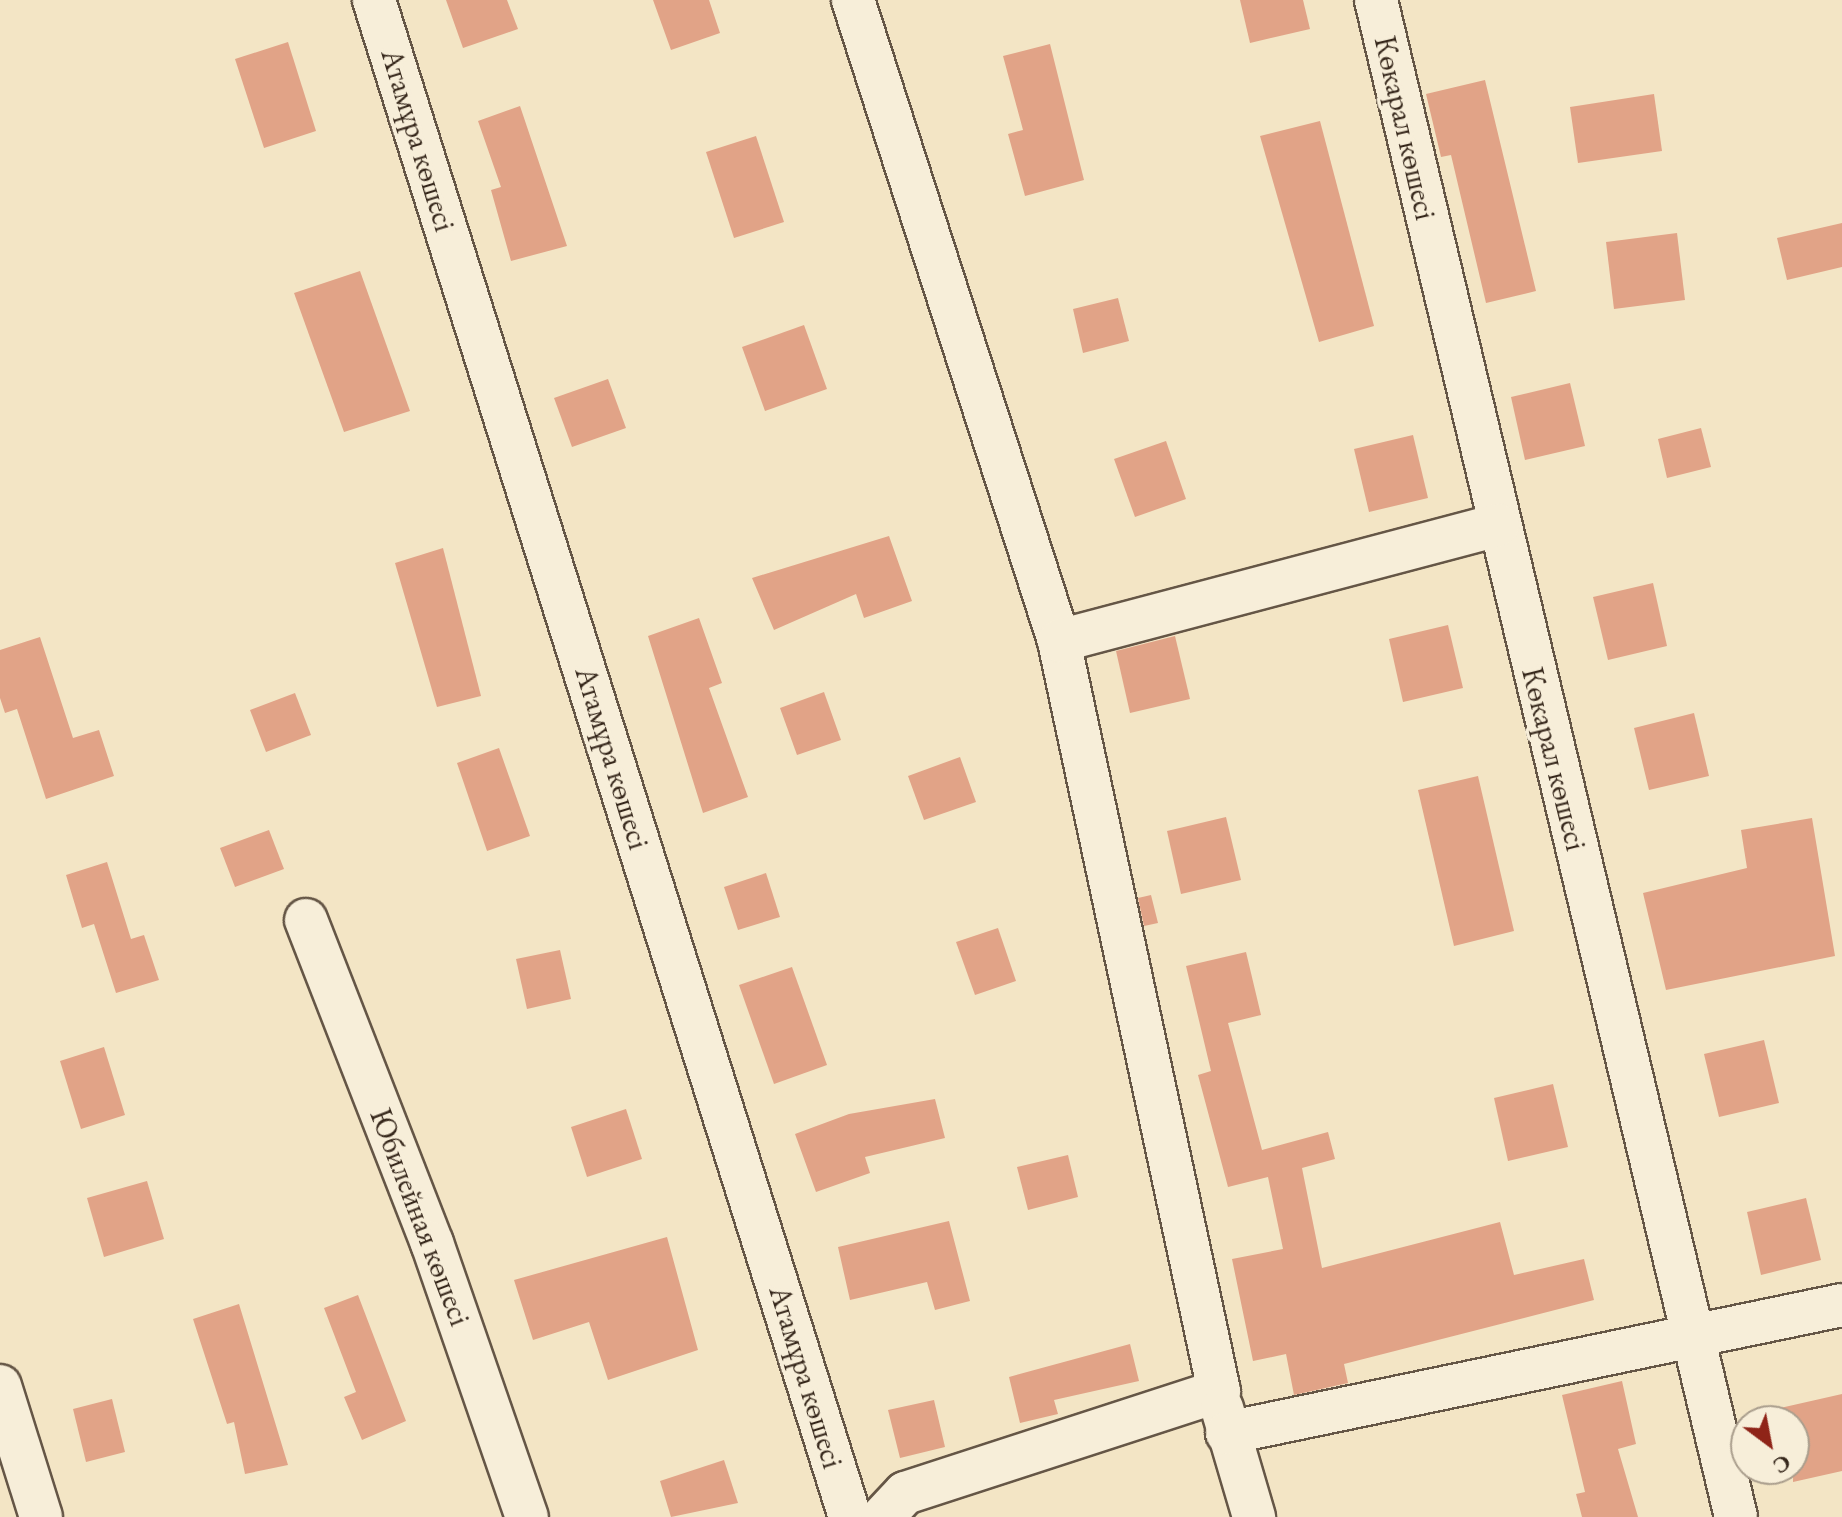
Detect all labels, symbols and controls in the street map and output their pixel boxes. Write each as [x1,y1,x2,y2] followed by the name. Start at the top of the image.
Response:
[1366,33,1444,223] street label: Көкарал көшесі
[373,44,463,236] street label: Атамұра көшесі
[567,662,657,854] street label: Атамұра көшесі
[1514,664,1594,854] street label: Көкарал көшесі
[362,1103,478,1331] street label: Юбилейная көшесі
[761,1281,851,1473] street label: Атамұра көшесі
[1730,1405,1810,1485] north arrow
[1768,1448,1796,1481] text: С

